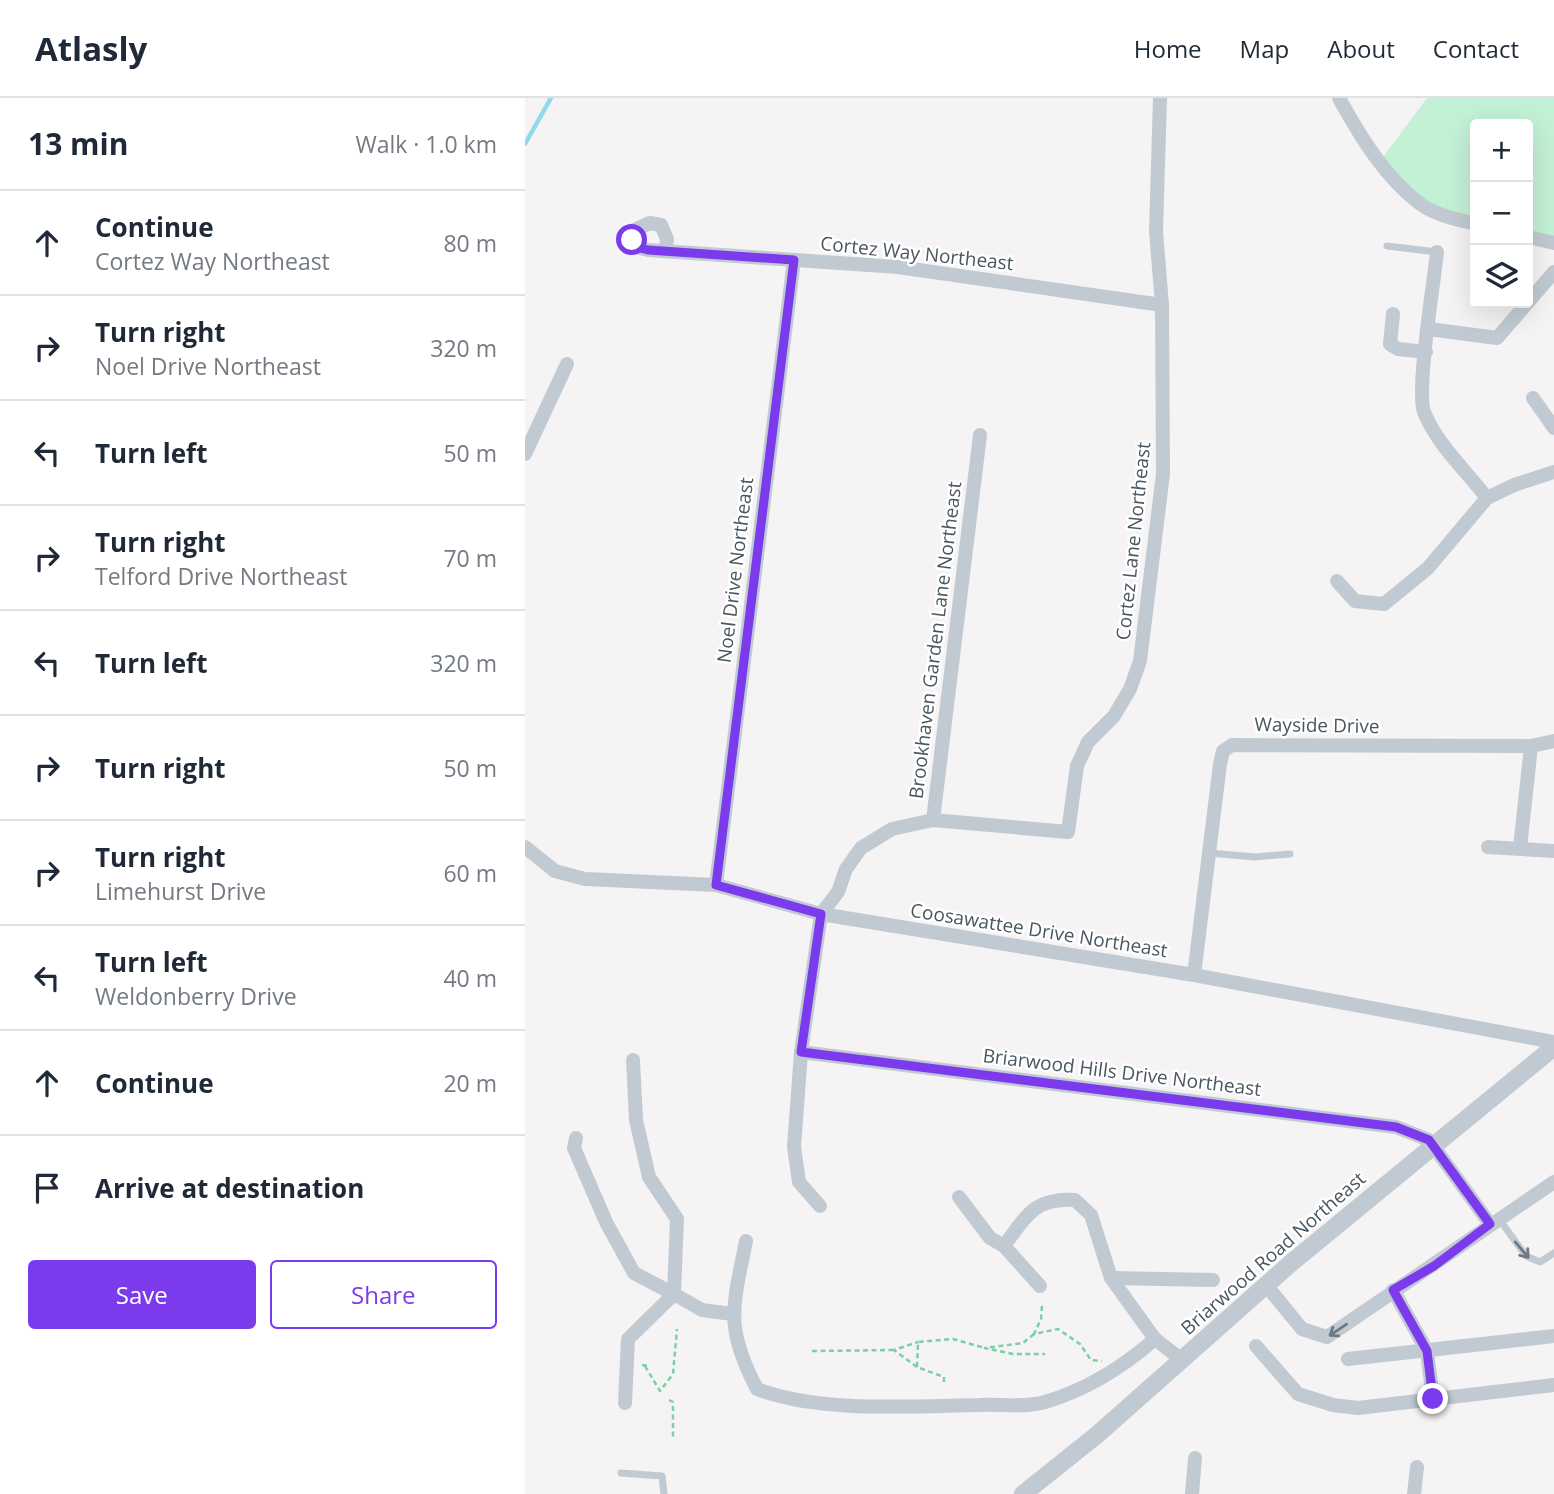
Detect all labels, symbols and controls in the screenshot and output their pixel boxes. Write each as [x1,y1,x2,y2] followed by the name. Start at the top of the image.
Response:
[35,26,147,71] text: Atlasly
[1134,32,1202,65] text: Home
[1240,32,1289,65] text: Map
[1327,32,1395,65] text: About
[1433,32,1519,65] text: Contact
[1470,119,1533,308] map controls
[1470,119,1533,182] button: +
[28,123,128,164] text: 13 min
[355,128,497,160] text: Walk · 1.0 km
[1470,182,1533,245] button: −
[95,209,214,245] text: Continue
[28,224,66,262] icon: ahead
[616,224,647,255] route start
[443,227,497,259] text: 80 m
[819,230,1015,276] street label: Cortez Way Northeast
[95,245,330,277] text: Cortez Way Northeast
[1470,245,1533,308] button: layers
[95,314,226,350] text: Turn right
[28,329,66,367] icon: right
[430,332,497,364] text: 320 m
[95,350,321,382] text: Noel Drive Northeast
[28,434,66,472] icon: left
[95,435,207,471] text: Turn left
[443,437,497,469] text: 50 m
[1110,440,1156,641] street label: Cortez Lane Northeast
[711,476,759,664] street label: Noel Drive Northeast
[903,480,967,800] street label: Brookhaven Garden Lane Northeast
[95,524,226,560] text: Turn right
[28,539,66,577] icon: right
[443,542,497,574] text: 70 m
[95,560,347,592] text: Telford Drive Northeast
[28,644,66,682] icon: left
[95,645,207,681] text: Turn left
[430,647,497,679] text: 320 m
[1254,711,1380,739] street label: Wayside Drive
[28,749,66,787] icon: right
[95,750,226,786] text: Turn right
[443,752,497,784] text: 50 m
[95,839,226,875] text: Turn right
[28,854,66,892] icon: right
[443,857,497,889] text: 60 m
[95,875,266,907] text: Limehurst Drive
[909,897,1170,963] street label: Coosawattee Drive Northeast
[95,944,207,980] text: Turn left
[28,959,66,997] icon: left
[443,962,497,994] text: 40 m
[95,980,297,1012] text: Weldonberry Drive
[981,1042,1263,1102] street label: Briarwood Hills Drive Northeast
[28,1064,66,1102] icon: ahead
[95,1065,214,1101] text: Continue
[443,1067,497,1099] text: 20 m
[1175,1165,1371,1340] street label: Briarwood Road Northeast
[28,1169,66,1207] icon: arrive
[95,1170,364,1206] text: Arrive at destination
[1514,1240,1530,1258] one-way arrow
[28,1260,256,1329] button: Save
[270,1260,497,1329] button: Share
[1329,1323,1348,1337] one-way arrow
[1417,1383,1448,1414] route end

